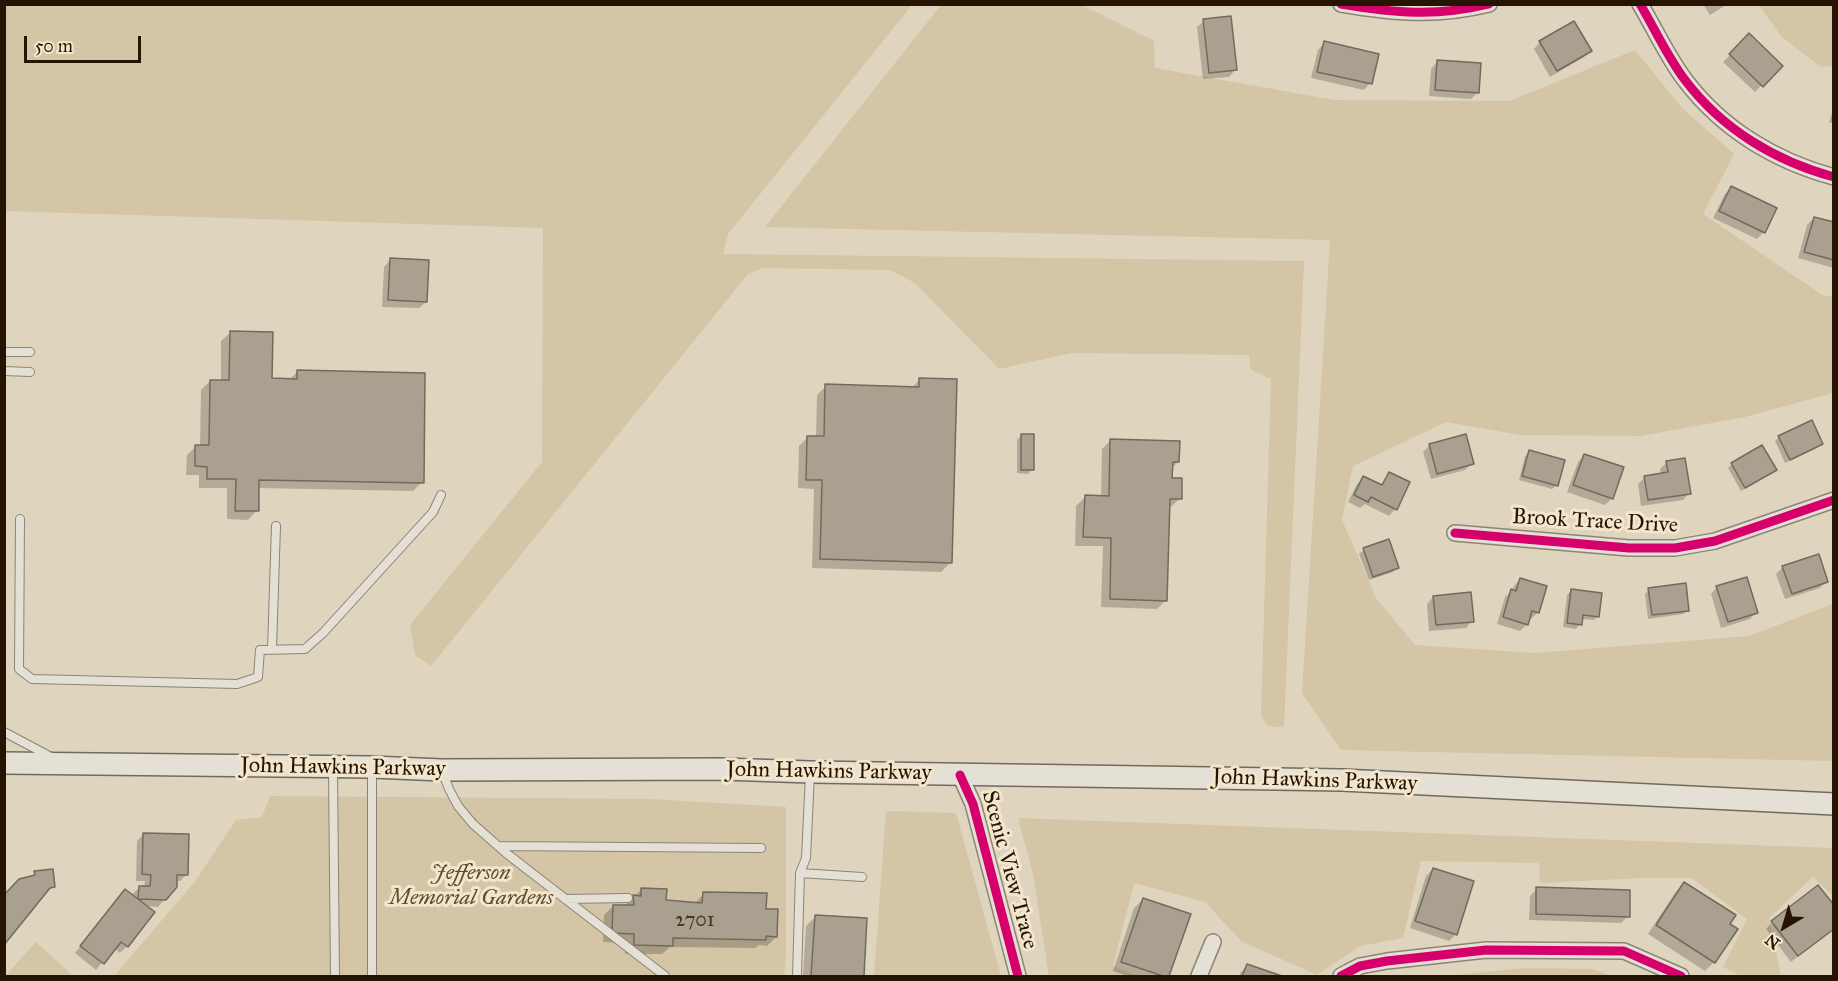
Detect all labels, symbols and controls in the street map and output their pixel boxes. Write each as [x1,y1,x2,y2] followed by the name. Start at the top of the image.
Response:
[27,24,144,62] scale bar
[35,35,73,57] text: 50 m
[1511,504,1679,540] street label: Brook Trace Drive
[240,753,446,783] street label: John Hawkins Parkway
[726,757,932,787] street label: John Hawkins Parkway
[1212,764,1418,798] street label: John Hawkins Parkway
[975,788,1043,952] street label: Scenic View Trace
[389,861,553,912] park label: Jefferson Memorial Gardens
[1754,897,1814,957] north arrow
[675,909,715,933] house number: 2701
[1761,930,1784,953] text: N

